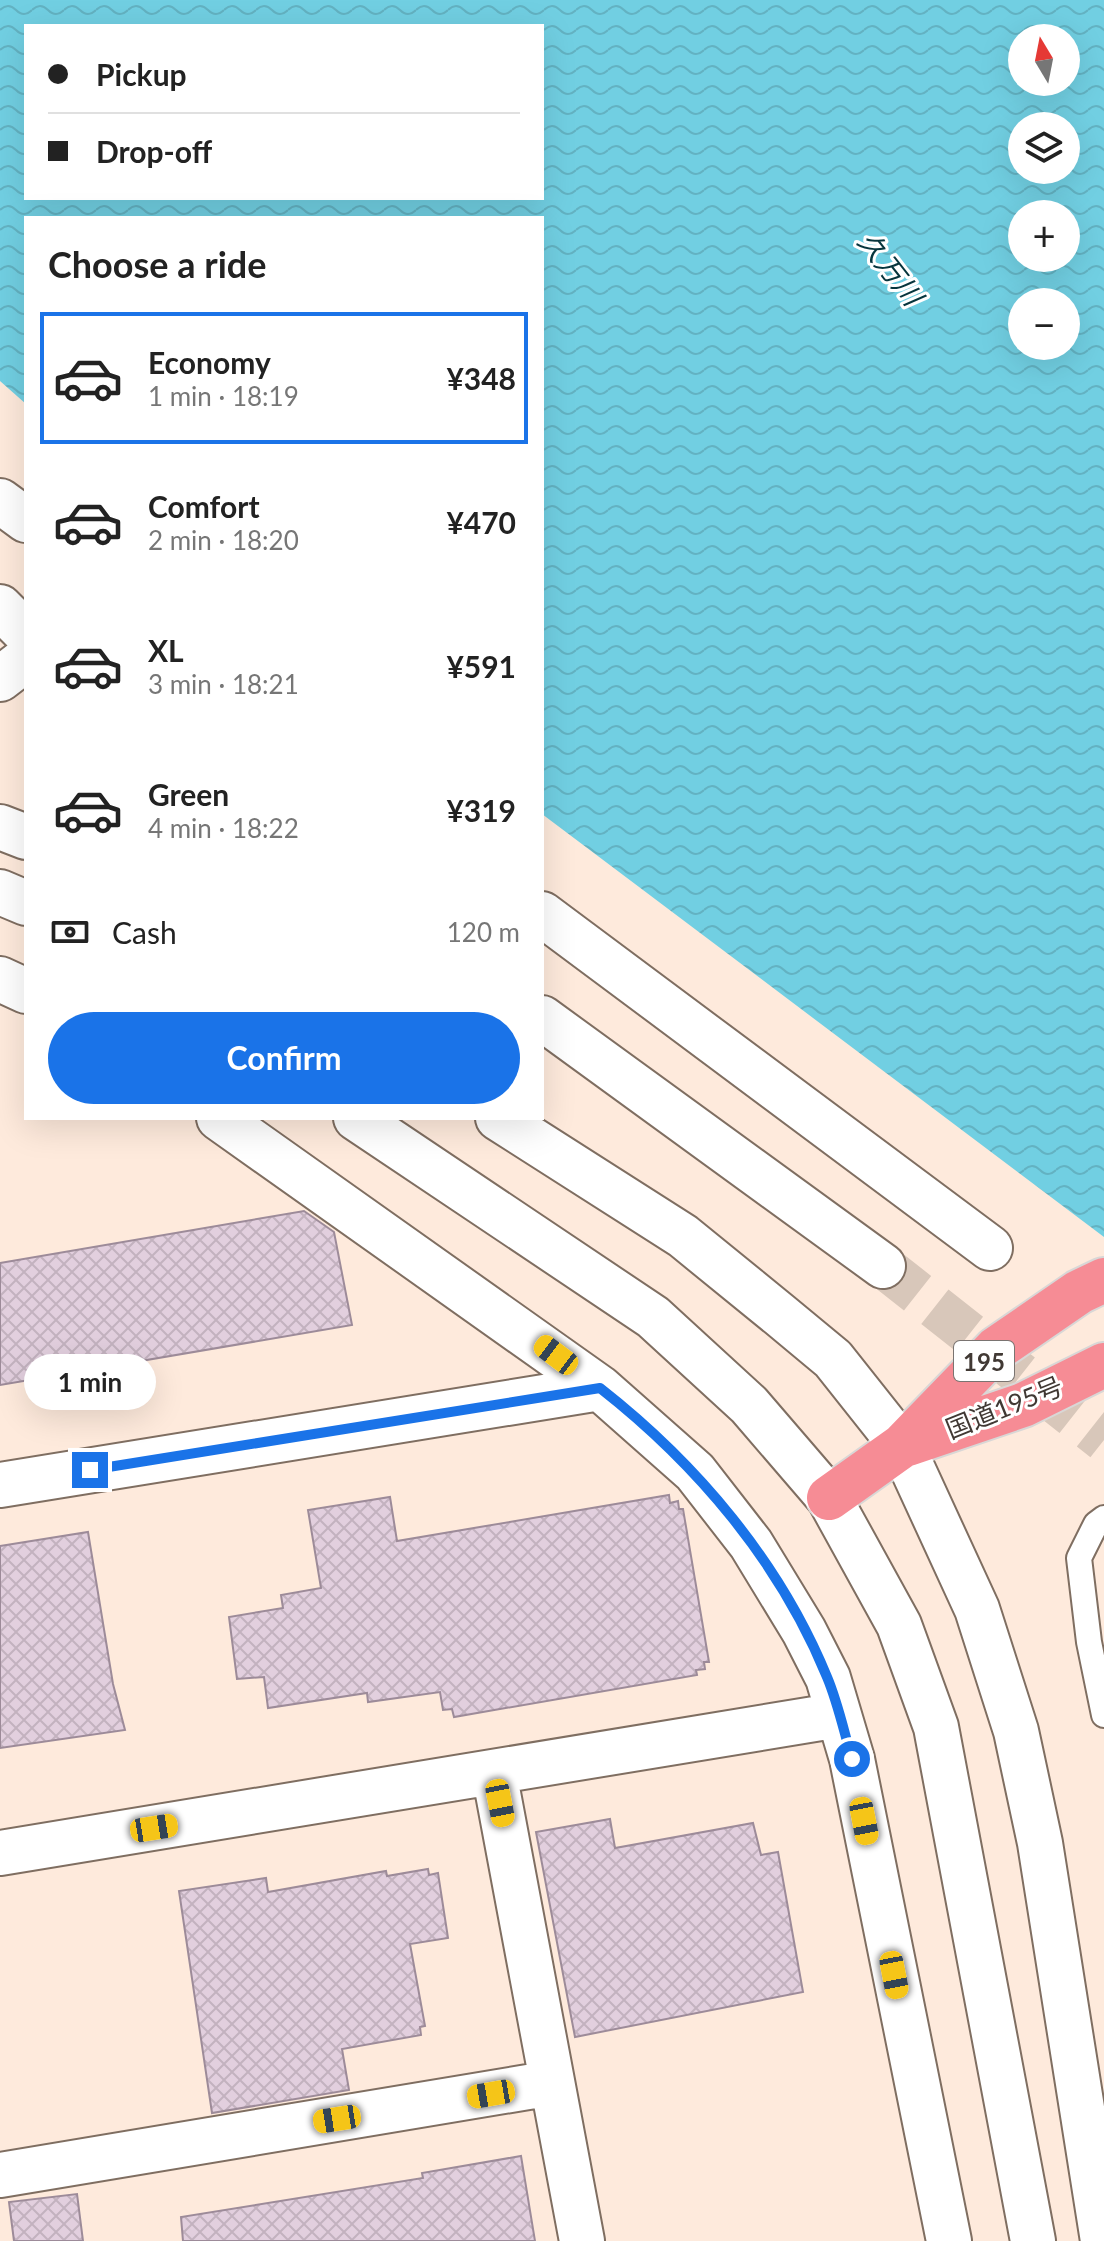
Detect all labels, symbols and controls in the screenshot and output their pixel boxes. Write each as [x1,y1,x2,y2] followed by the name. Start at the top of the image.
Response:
[1008,24,1080,96] north arrow
[1008,24,1080,360] map controls
[96,56,187,92] text: Pickup
[1008,112,1080,184] button: layers
[96,133,212,169] text: Drop-off
[1008,200,1080,272] button: +
[852,224,932,314] water label: 久万川
[48,242,267,286] text: Choose a ride
[1008,288,1080,360] button: −
[52,342,124,414] icon: car
[148,344,271,380] text: Economy
[446,360,516,396] text: ¥348
[148,380,299,412] text: 1 min · 18:19
[52,486,124,558] icon: car
[148,488,260,524] text: Comfort
[446,504,516,540] text: ¥470
[148,524,299,556] text: 2 min · 18:20
[52,630,124,702] icon: car
[148,632,184,668] text: XL
[446,648,516,684] text: ¥591
[148,668,299,700] text: 3 min · 18:21
[52,774,124,846] icon: car
[148,776,229,812] text: Green
[446,792,516,828] text: ¥319
[148,812,299,844] text: 4 min · 18:22
[48,910,92,954] icon: cash
[112,914,177,950] text: Cash
[447,916,520,948] text: 120 m
[48,1012,520,1104] button: Confirm
[530,1331,582,1379] car
[954,1341,1014,1381] road number: 195
[24,1354,156,1410] callout: 1 min
[58,1366,122,1398] text: 1 min
[941,1369,1067,1445] street label: 国道195号
[72,1452,108,1488] route end
[834,1741,870,1777] route start
[484,1777,516,1829] car
[848,1795,880,1847] car
[128,1812,180,1844] car
[878,1949,910,2001] car
[465,2078,517,2110] car
[311,2103,363,2135] car

